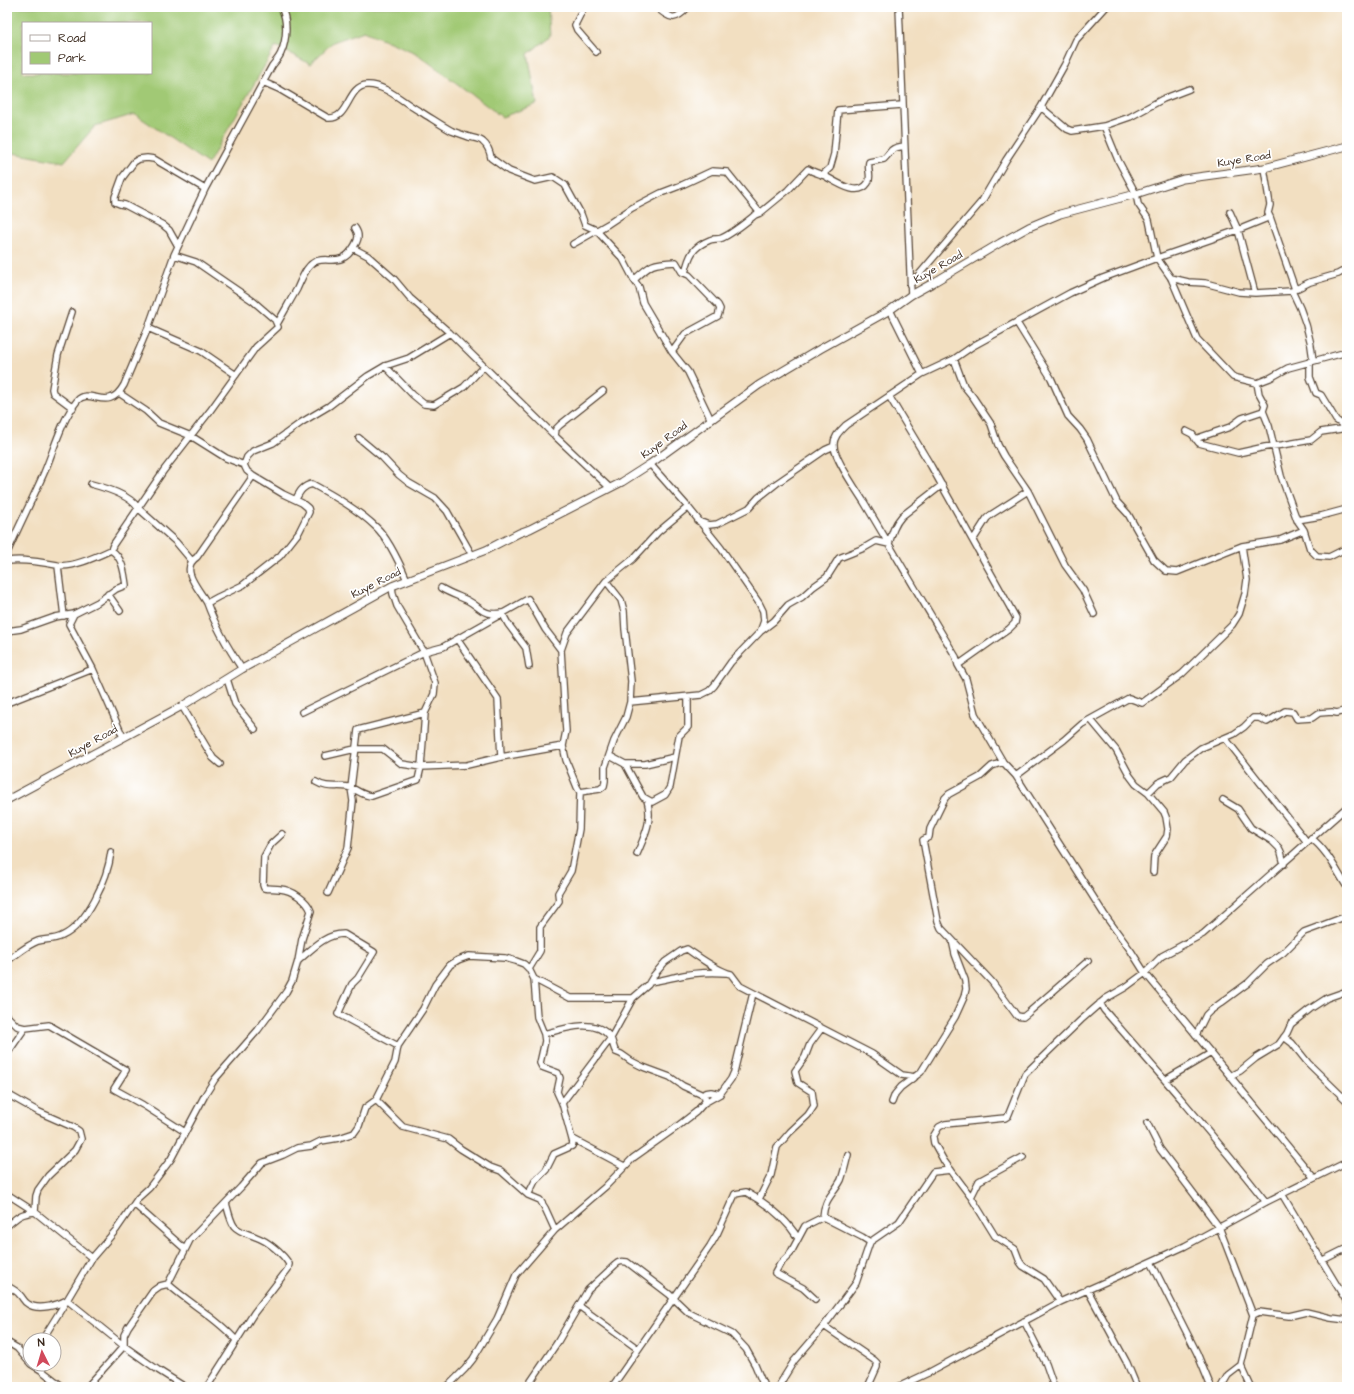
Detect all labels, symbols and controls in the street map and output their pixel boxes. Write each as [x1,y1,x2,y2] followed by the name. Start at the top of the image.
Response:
[22,22,152,74] legend
[58,30,86,47] text: Road
[58,50,86,67] text: Park
[1216,147,1272,172] street label: Kuye Road
[911,247,966,288] street label: Kuye Road
[638,418,691,463] street label: Kuye Road
[349,564,404,603] street label: Kuye Road
[66,721,121,762] street label: Kuye Road
[22,1332,62,1372] north arrow
[37,1335,45,1350] text: N

